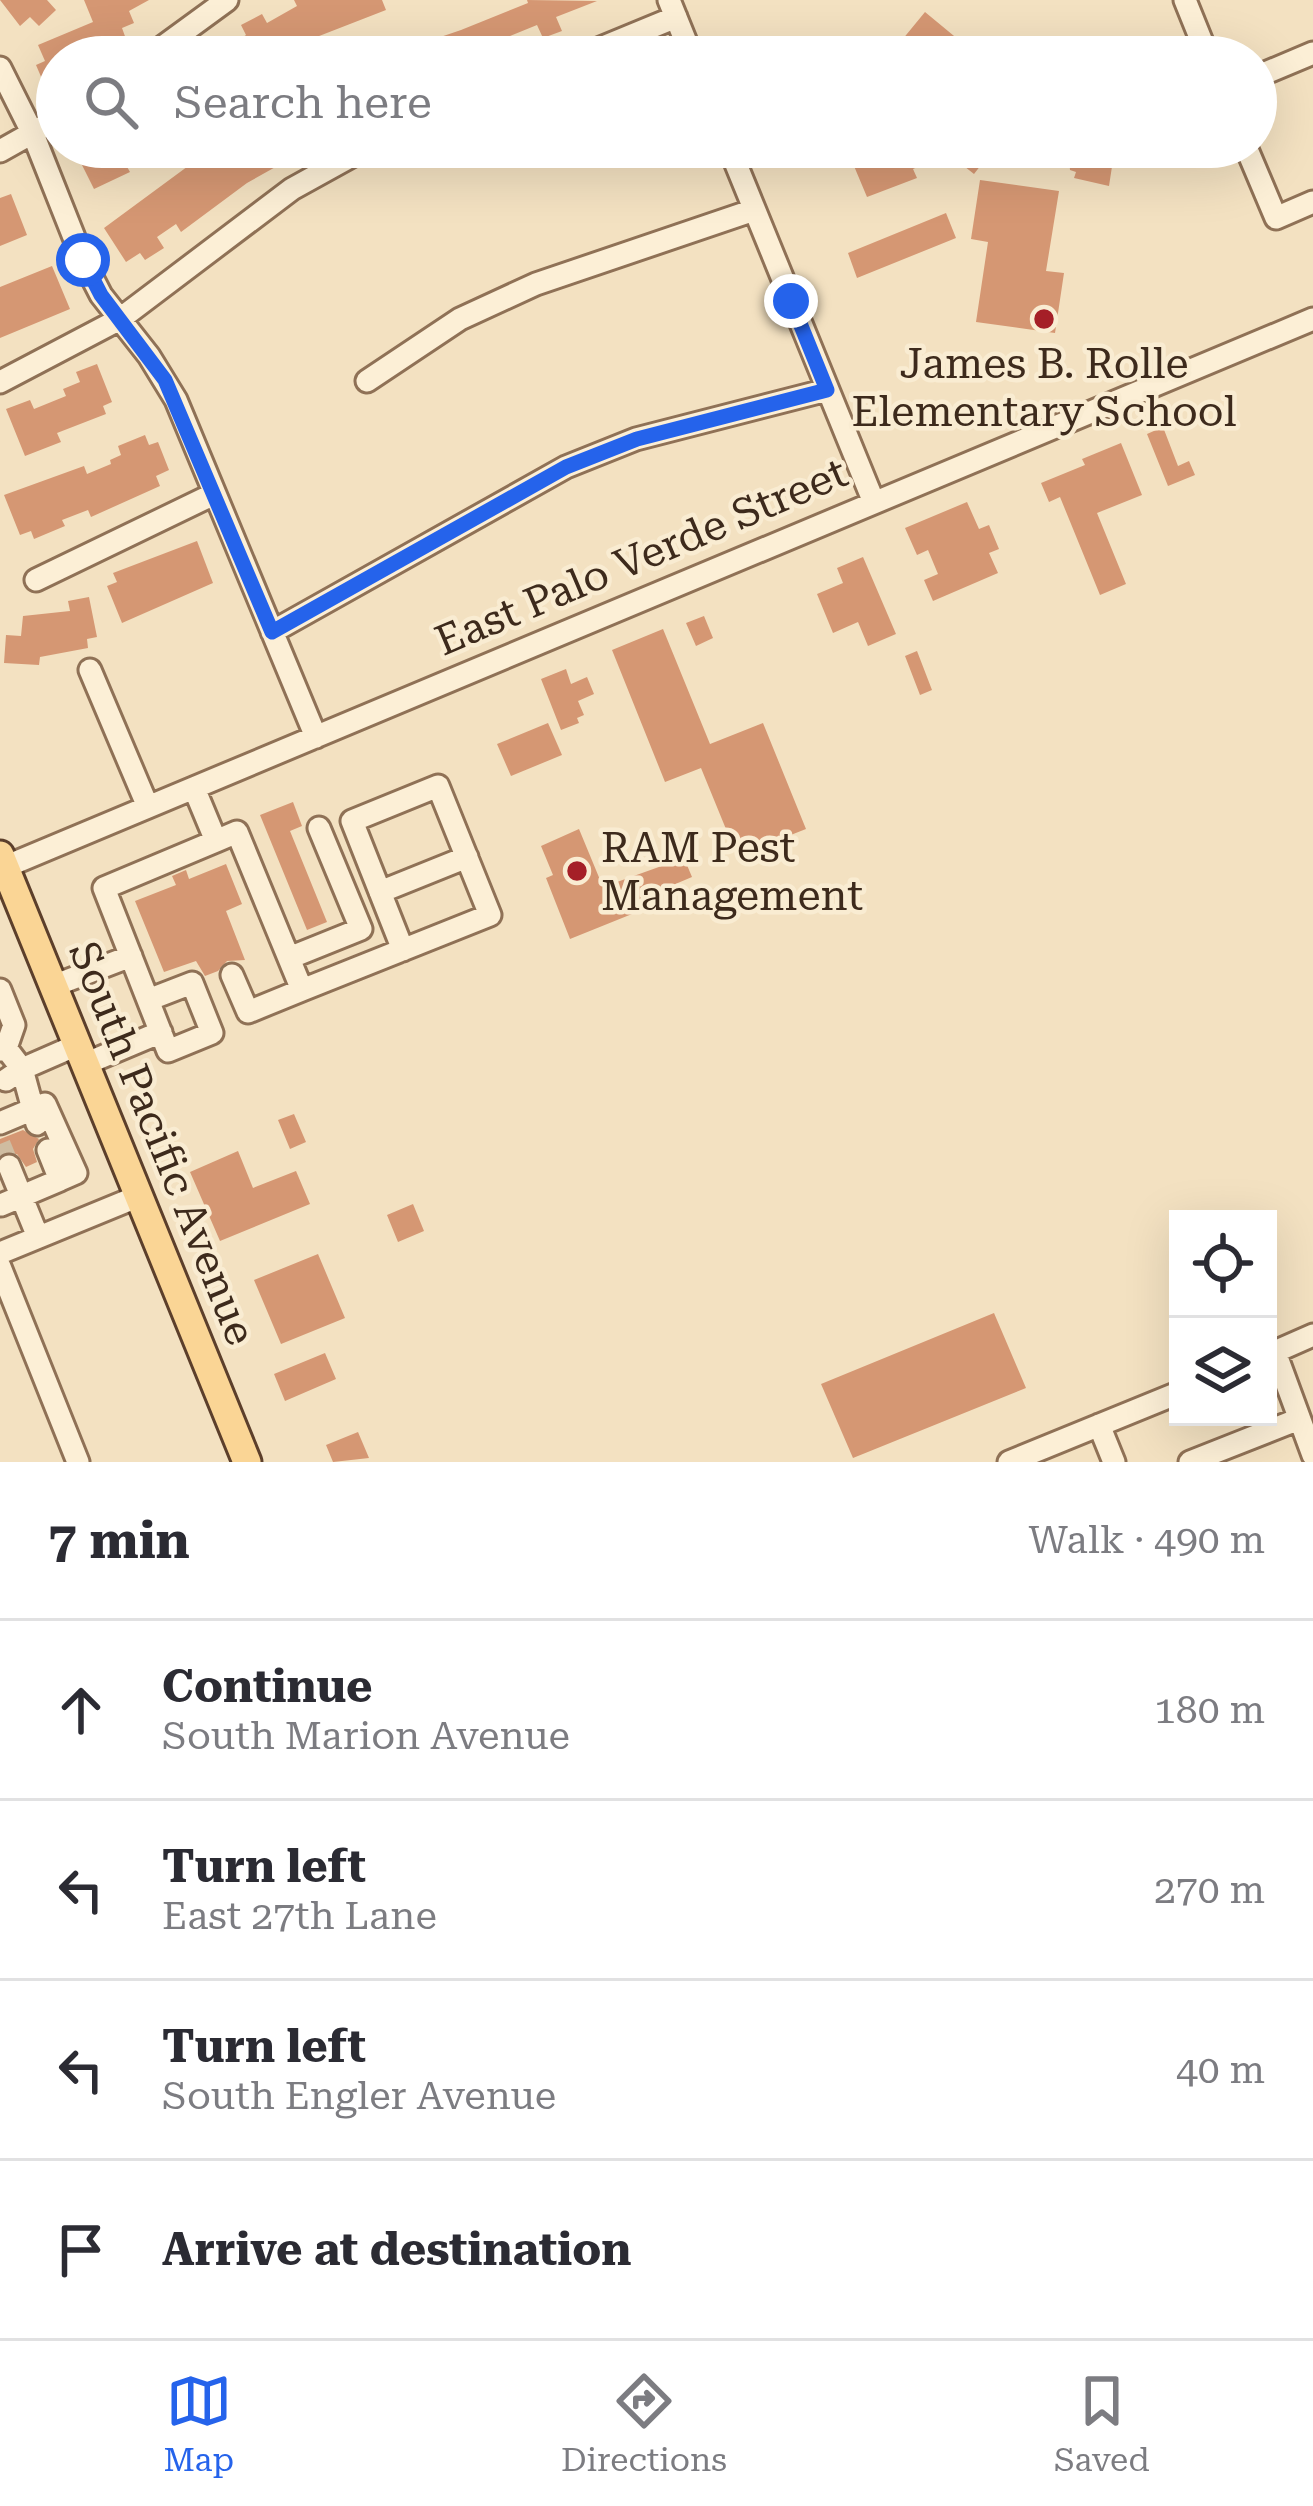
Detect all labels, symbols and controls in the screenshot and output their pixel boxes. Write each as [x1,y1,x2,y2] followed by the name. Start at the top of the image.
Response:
[36,36,1277,168] search box
[78,69,144,135] icon: search
[174,76,432,129] text: Search here
[56,233,110,287] route start
[764,274,818,328] route end
[1031,306,1057,332] marker: James B. Rolle Elementary School
[851,339,1237,436] place label: James B. Rolle Elementary School
[428,448,854,665] street label: East Palo Verde Street
[601,823,863,920] place label: RAM Pest Management
[564,858,590,884] marker: RAM Pest Management
[59,935,266,1352] street label: South Pacific Avenue
[1169,1210,1277,1426] map controls
[1169,1210,1277,1318] button: locate
[1169,1318,1277,1426] button: layers
[48,1511,190,1570] text: 7 min
[1029,1517,1265,1563] text: Walk · 490 m
[162,1660,373,1713] text: Continue
[48,1677,114,1743] icon: ahead
[1154,1687,1265,1733] text: 180 m
[162,1713,570,1759] text: South Marion Avenue
[162,1840,366,1893] text: Turn left
[48,1857,114,1923] icon: left
[1154,1867,1265,1913] text: 270 m
[162,1893,437,1939] text: East 27th Lane
[162,2020,366,2073] text: Turn left
[48,2037,114,2103] icon: left
[1176,2047,1265,2093] text: 40 m
[162,2073,556,2119] text: South Engler Avenue
[48,2217,114,2283] icon: arrive
[162,2223,631,2276] text: Arrive at destination
[163,2368,234,2479] tab: Map
[561,2368,727,2479] tab: Directions
[1054,2368,1150,2479] tab: Saved

